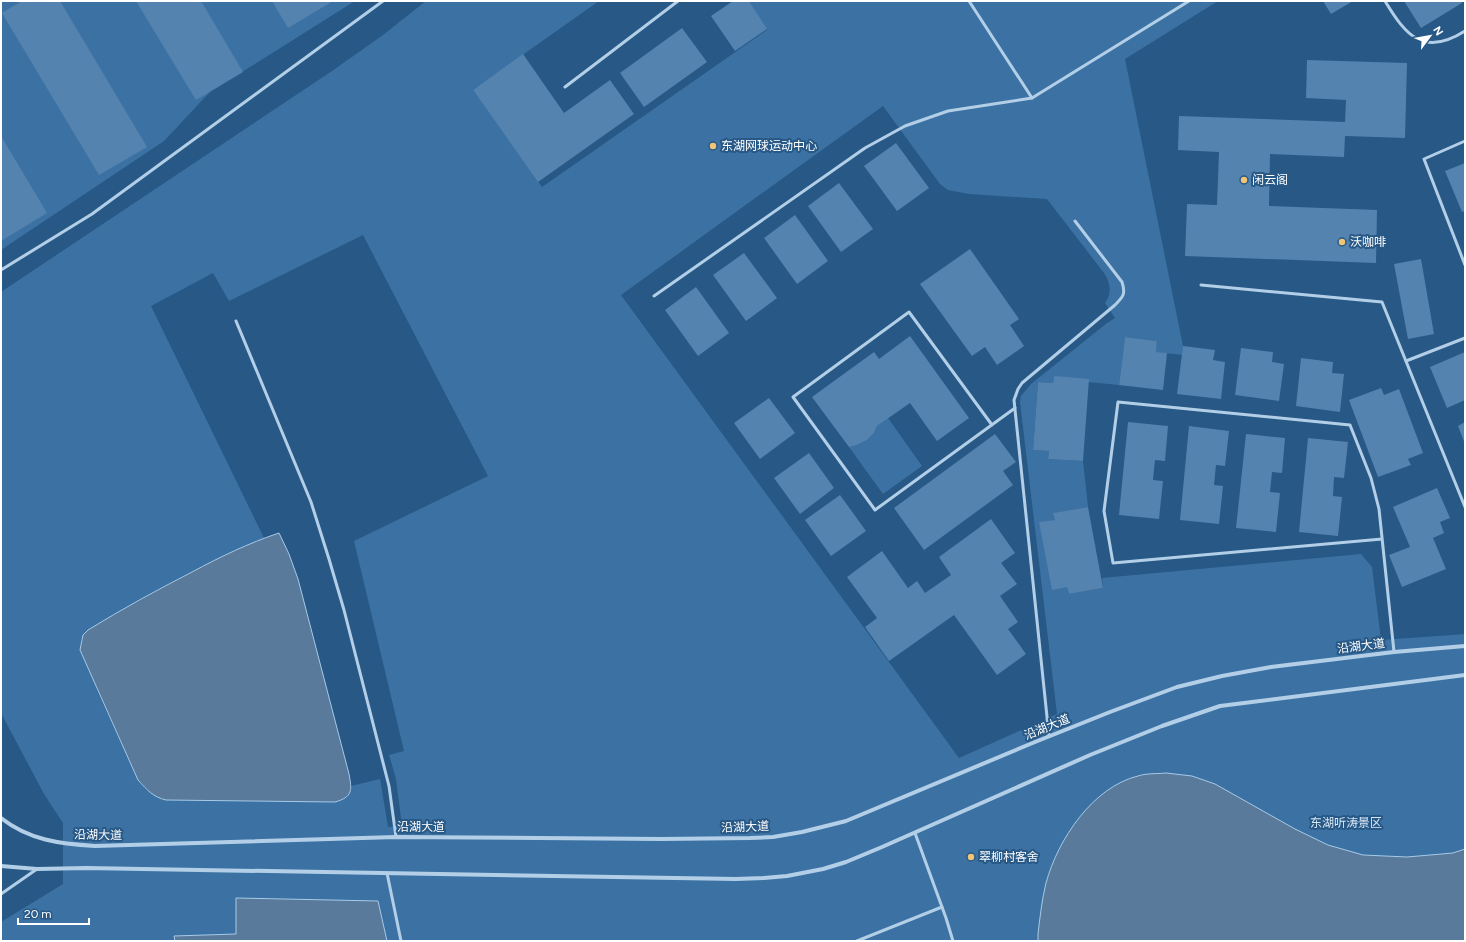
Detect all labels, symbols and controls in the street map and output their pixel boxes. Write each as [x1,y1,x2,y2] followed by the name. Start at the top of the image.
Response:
[1410,16,1450,56] north arrow
[1430,24,1446,38] text: N
[721,139,817,153] place label: 东湖网球运动中心
[708,141,718,151] marker: 东湖网球运动中心
[1252,173,1288,187] place label: 闲云阁
[1239,175,1249,185] marker: 闲云阁
[1350,235,1386,249] place label: 沃咖啡
[1337,237,1347,247] marker: 沃咖啡
[1336,636,1386,656] street label: 沿湖大道
[1022,712,1072,742] street label: 沿湖大道
[1310,816,1382,830] park label: 东湖听涛景区
[721,819,769,835] street label: 沿湖大道
[397,820,445,834] street label: 沿湖大道
[74,828,122,842] street label: 沿湖大道
[979,850,1039,864] place label: 翠柳村客舍
[966,852,976,862] marker: 翠柳村客舍
[18,900,89,926] scale bar
[24,907,52,921] text: 20 m

